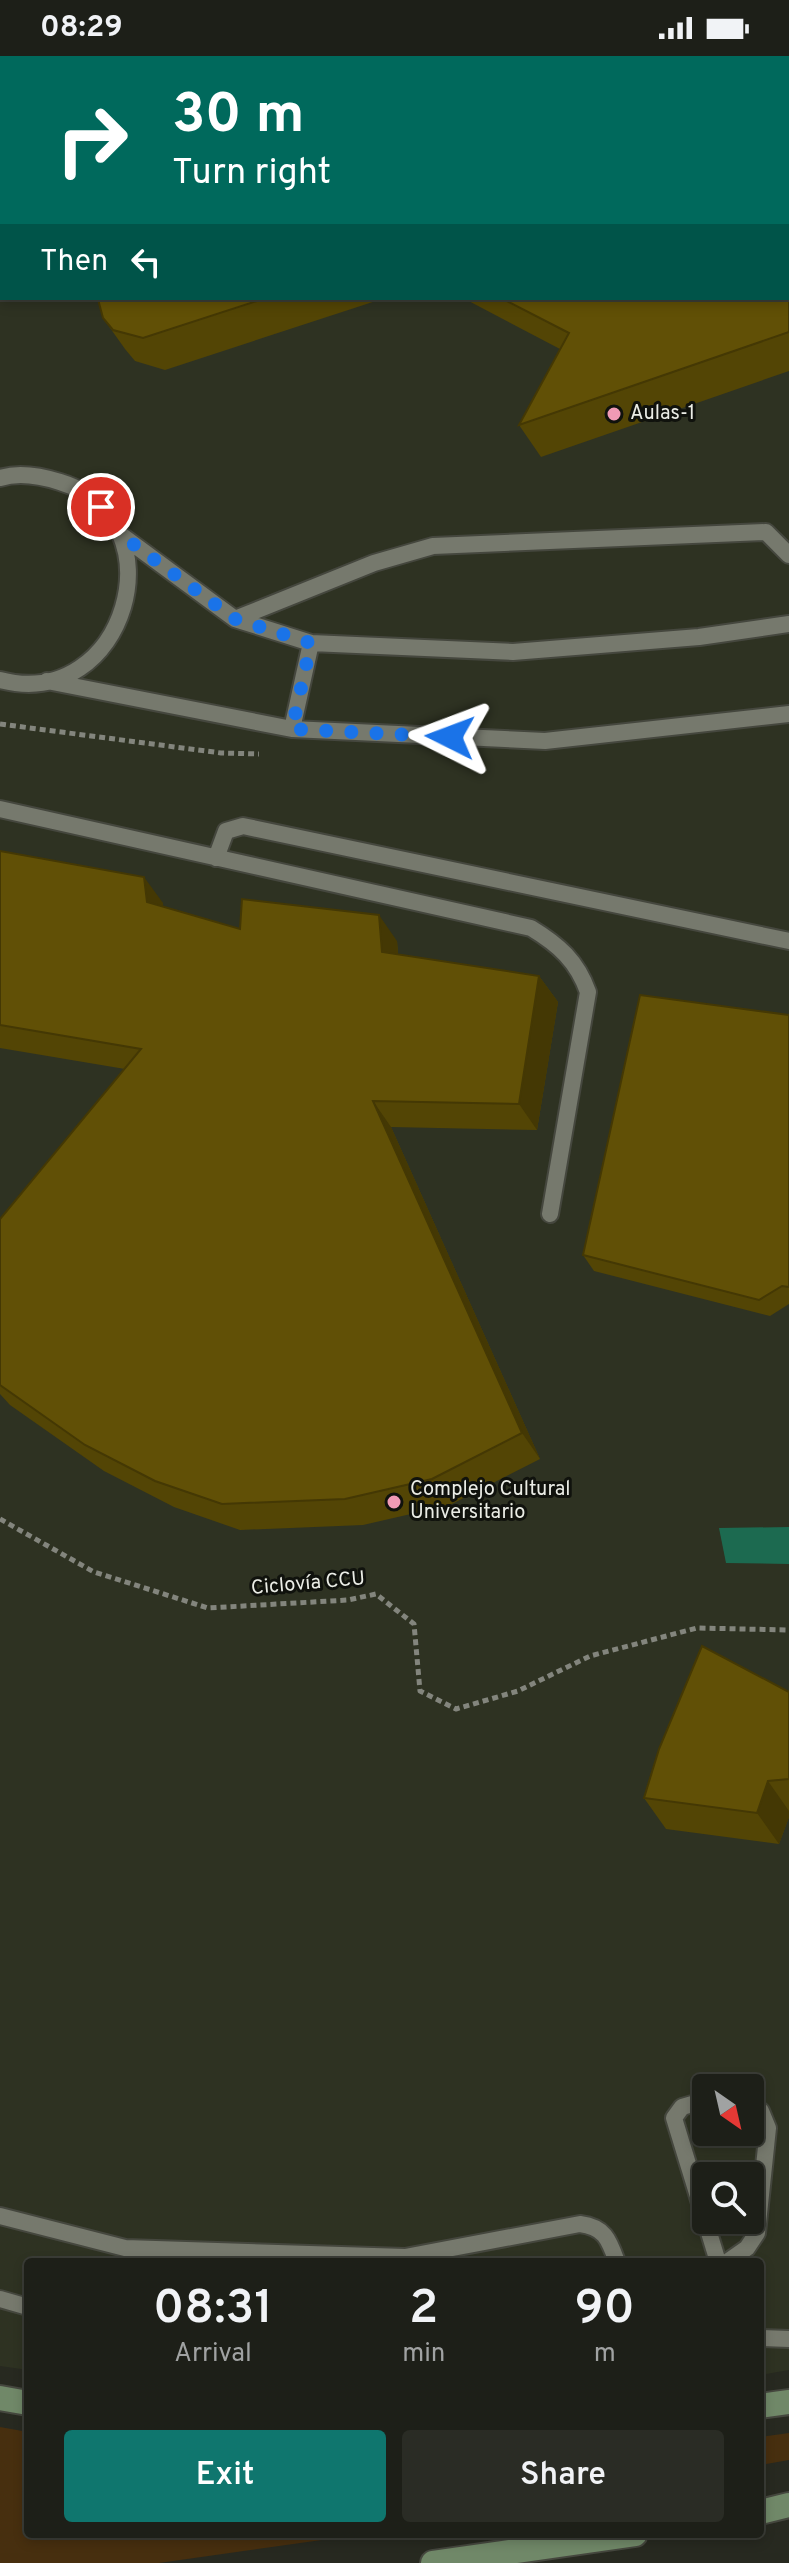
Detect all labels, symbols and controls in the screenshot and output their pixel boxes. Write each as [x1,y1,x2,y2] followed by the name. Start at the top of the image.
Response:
[40,10,123,47] text: 08:29
[172,82,305,152] text: 30 m
[40,88,144,192] icon: right
[172,151,331,197] text: Turn right
[124,240,168,284] icon: left
[40,244,108,281] text: Then
[630,401,695,427] place label: Aulas-1
[605,405,623,423] marker: Aulas-1
[67,473,135,541] pin
[79,485,123,529] icon: arrive
[408,695,492,779] position arrow
[410,1477,571,1526] place label: Complejo Cultural Universitario
[385,1493,403,1511] marker: Complejo Cultural Universitario
[250,1566,366,1602] street label: Ciclovía CCU
[692,2074,764,2146] north arrow
[692,2074,764,2234] map controls
[692,2162,764,2234] button: search
[153,2280,273,2340] text: 08:31
[409,2280,438,2340] text: 2
[574,2280,635,2340] text: 90
[174,2338,252,2371] text: Arrival
[402,2338,445,2371] text: min
[594,2338,616,2371] text: m
[64,2430,386,2522] button: Exit
[402,2430,724,2522] button: Share

